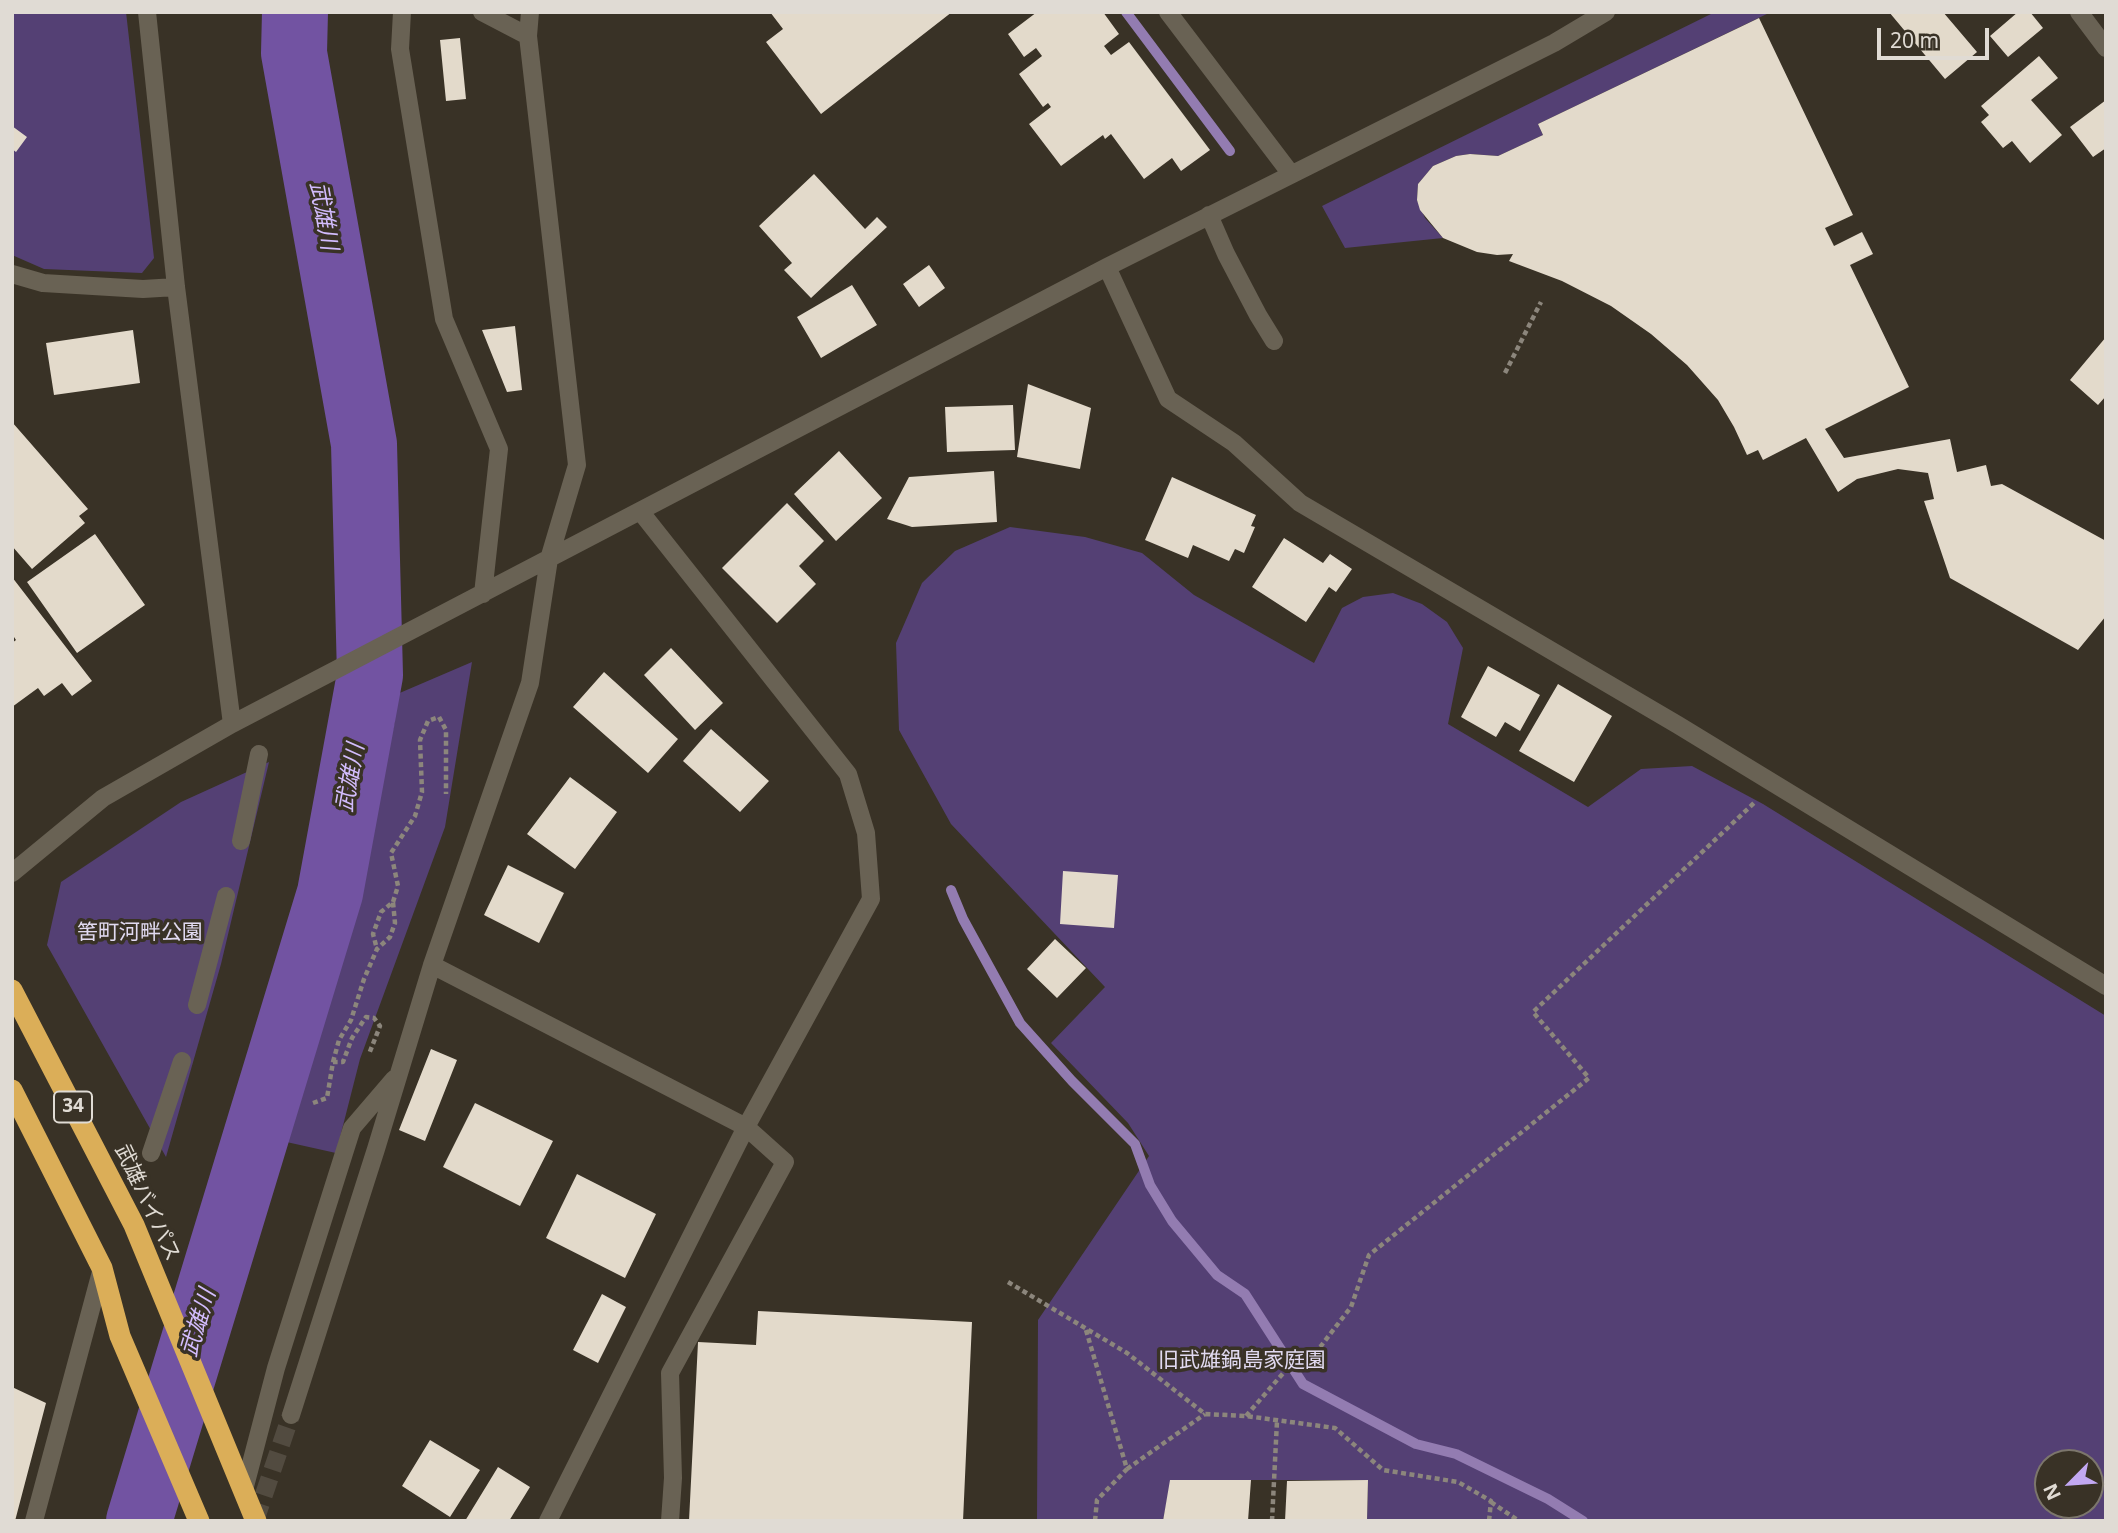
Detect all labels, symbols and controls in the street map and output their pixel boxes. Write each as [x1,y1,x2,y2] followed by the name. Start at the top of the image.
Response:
[1880,14,1992,58] scale bar
[1890,26,1939,54] text: 20 m
[303,180,343,252] water label: 武雄川
[331,742,371,814] water label: 武雄川
[77,920,203,946] park label: 筈町河畔公園
[54,1092,92,1122] road number: 34
[109,1141,185,1265] street label: 武雄バイパス
[176,1286,222,1360] water label: 武雄川
[1158,1348,1326,1374] park label: 旧武雄鍋島家庭園
[2034,1449,2104,1519] north arrow
[2037,1480,2067,1505] text: N

